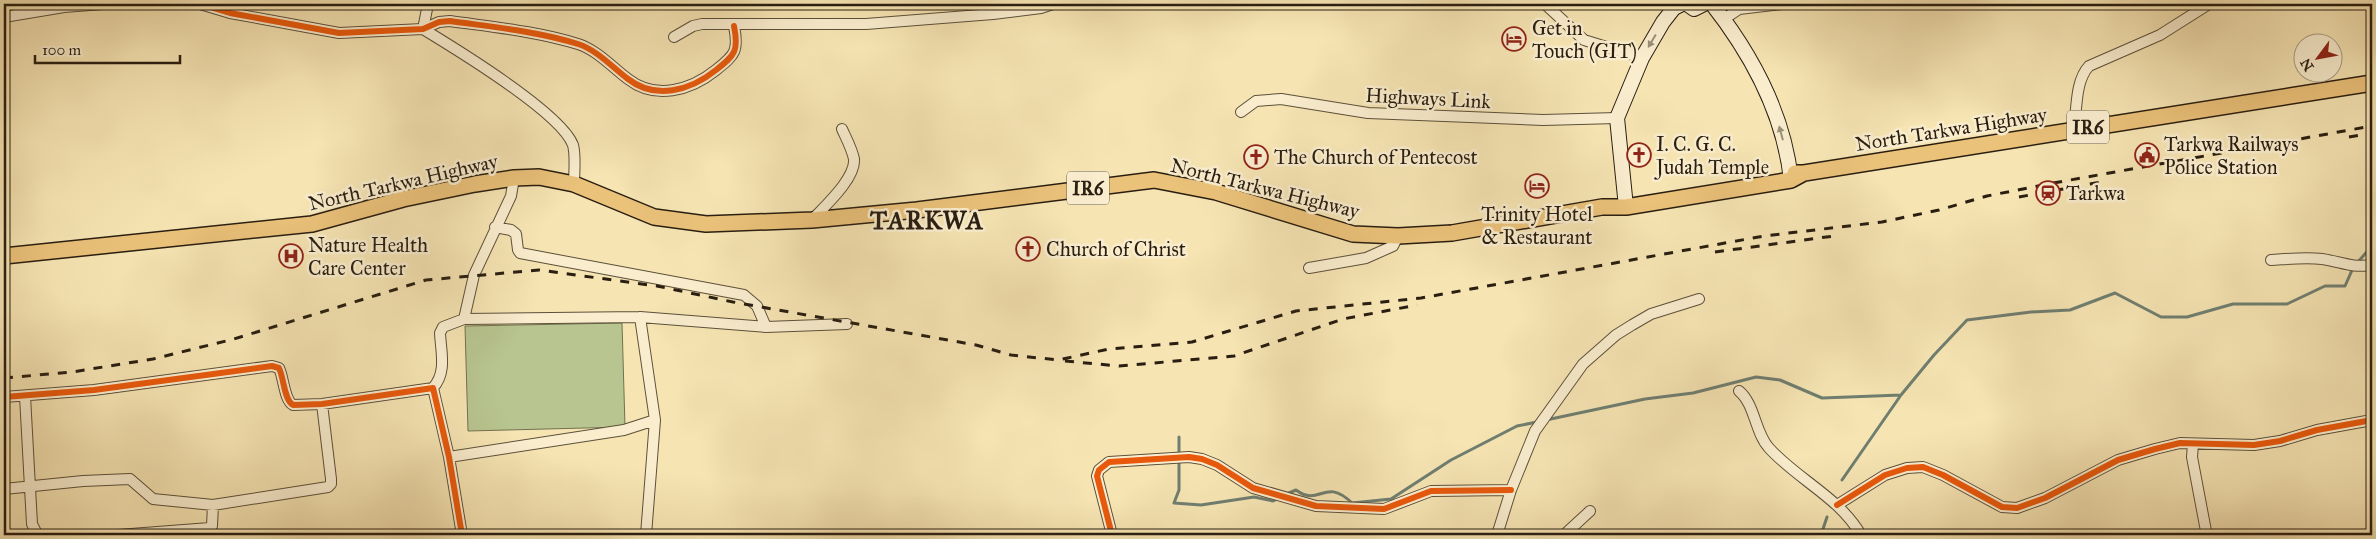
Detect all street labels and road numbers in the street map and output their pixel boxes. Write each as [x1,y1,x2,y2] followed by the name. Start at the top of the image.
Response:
[1365,83,1492,114] street label: Highways Link
[1853,102,2049,157] street label: North Tarkwa Highway
[2067,110,2109,144] road number: IR6
[306,148,501,216] street label: North Tarkwa Highway
[1168,153,1363,224] street label: North Tarkwa Highway
[1067,172,1109,204] road number: IR6

